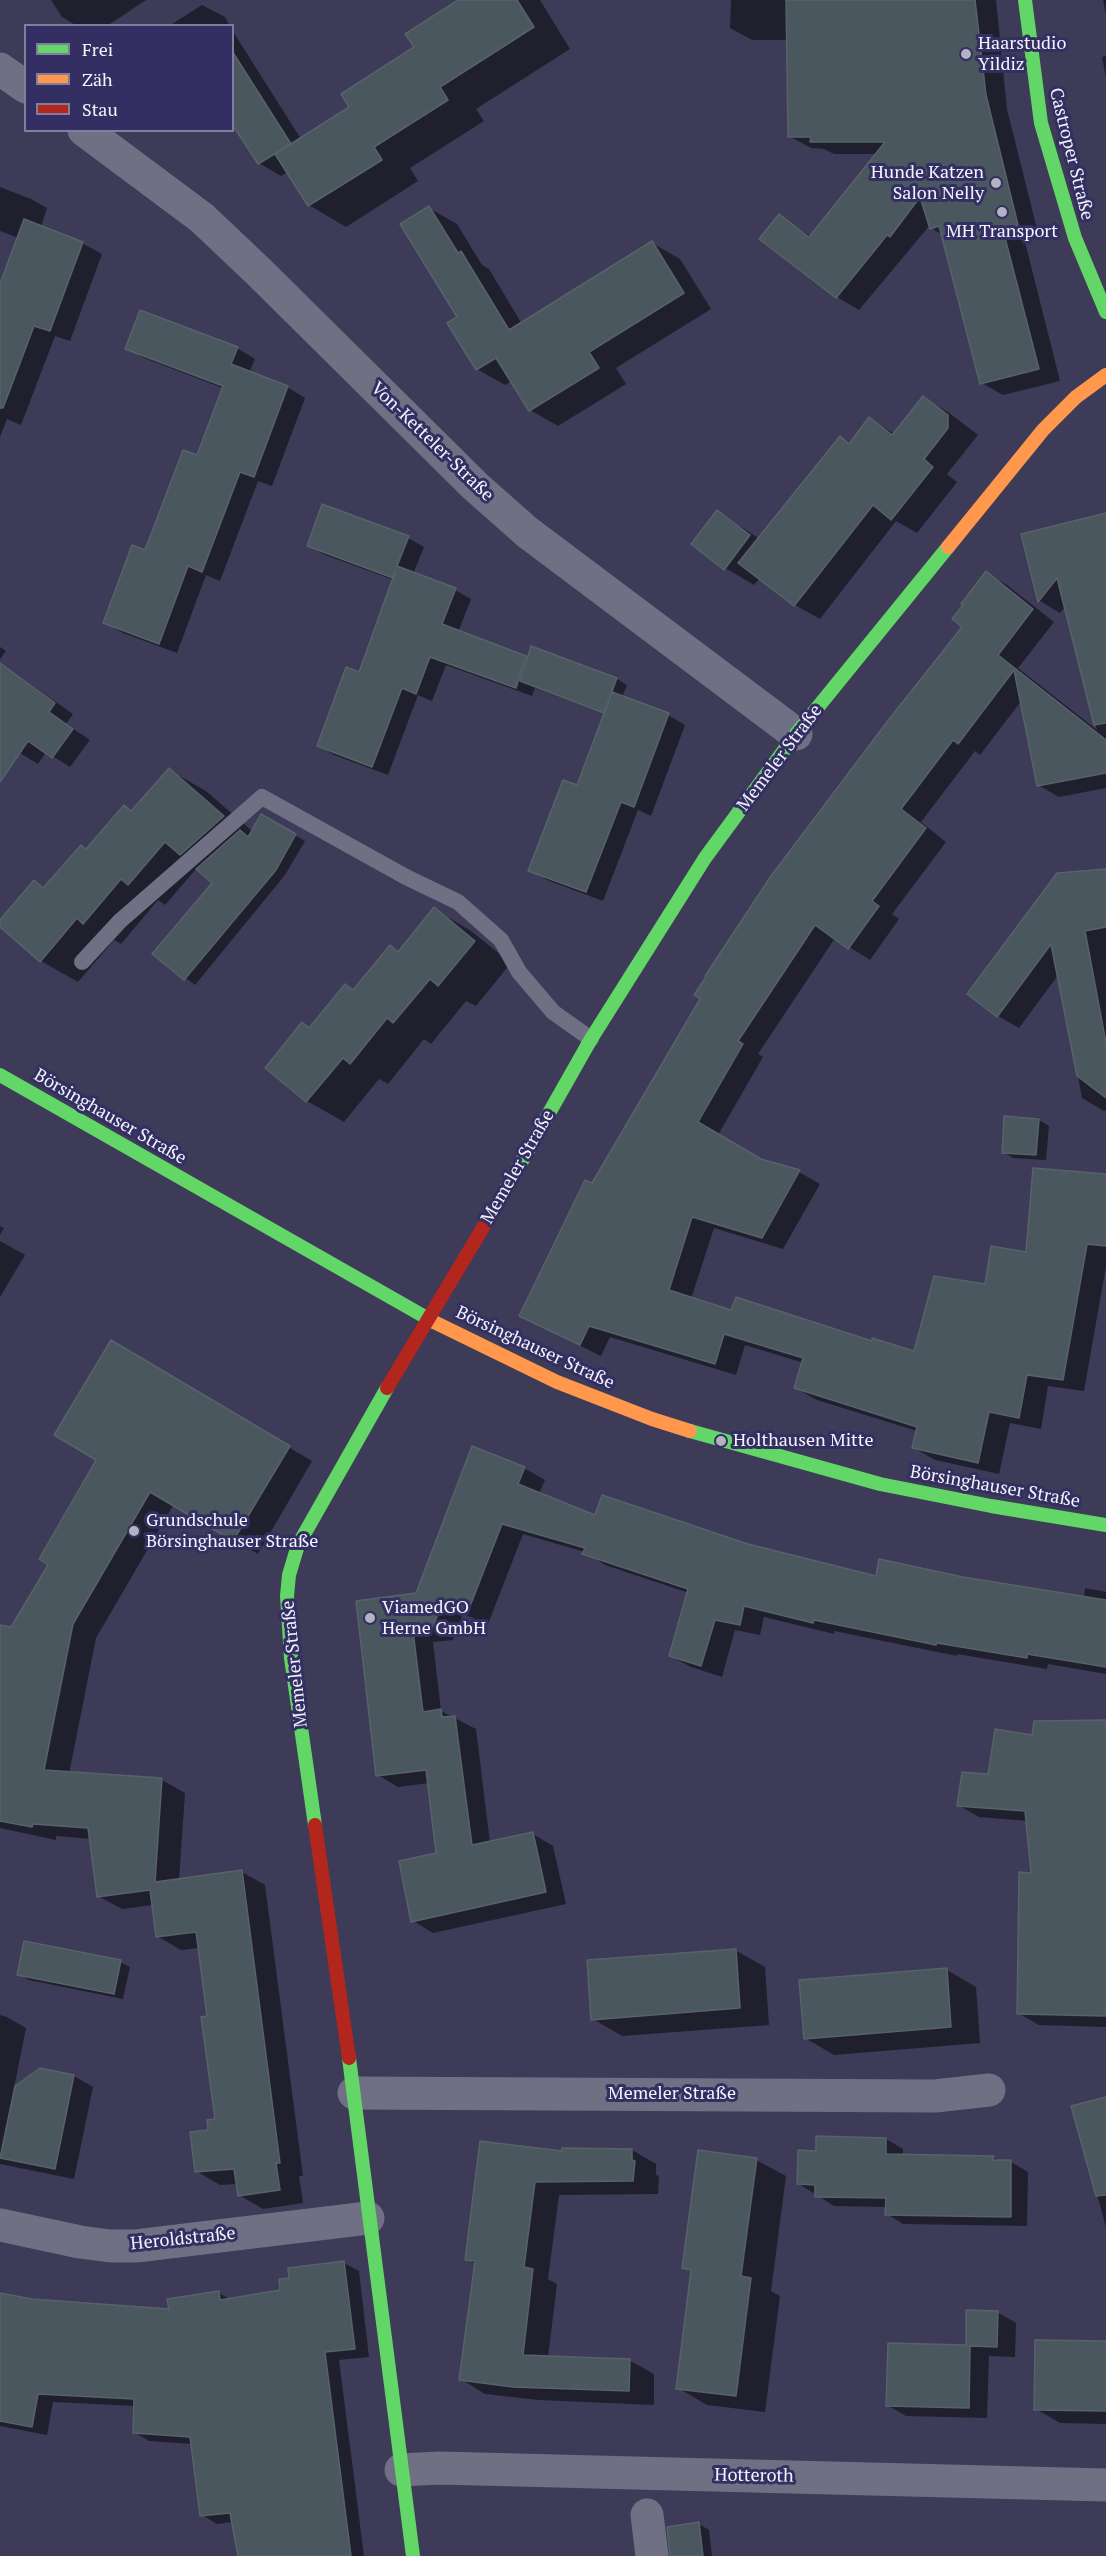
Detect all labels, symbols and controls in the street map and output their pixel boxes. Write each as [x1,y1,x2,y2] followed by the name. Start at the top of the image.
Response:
[24,24,234,132] legend
[978,33,1066,76] place label: Haarstudio Yildiz
[82,37,113,61] text: Frei
[959,47,973,61] marker: Haarstudio Yildiz
[82,67,113,91] text: Zäh
[1044,86,1098,222] street label: Castroper Straße
[82,97,118,121] text: Stau
[871,162,984,204] place label: Hunde Katzen Salon Nelly
[989,176,1003,190] marker: Hunde Katzen Salon Nelly
[995,205,1009,219] marker: MH Transport
[946,221,1058,243] place label: MH Transport
[366,378,498,506] street label: Von-Ketteler-Straße
[733,700,827,816] street label: Memeler Straße
[30,1065,190,1169] street label: Börsinghauser Straße
[477,1106,559,1228] street label: Memeler Straße
[452,1302,618,1394] street label: Börsinghauser Straße
[733,1430,873,1452] place label: Holthausen Mitte
[714,1434,728,1448] marker: Holthausen Mitte
[908,1461,1082,1513] street label: Börsinghauser Straße
[146,1510,318,1552] place label: Grundschule Börsinghauser Straße
[127,1524,141,1538] marker: Grundschule Börsinghauser Straße
[382,1597,486,1640] place label: ViamedGO Herne GmbH
[278,1599,312,1729] street label: Memeler Straße
[363,1611,377,1625] marker: ViamedGO Herne GmbH
[608,2083,736,2105] street label: Memeler Straße
[129,2223,237,2255] street label: Heroldstraße
[714,2465,794,2487] street label: Hotteroth

